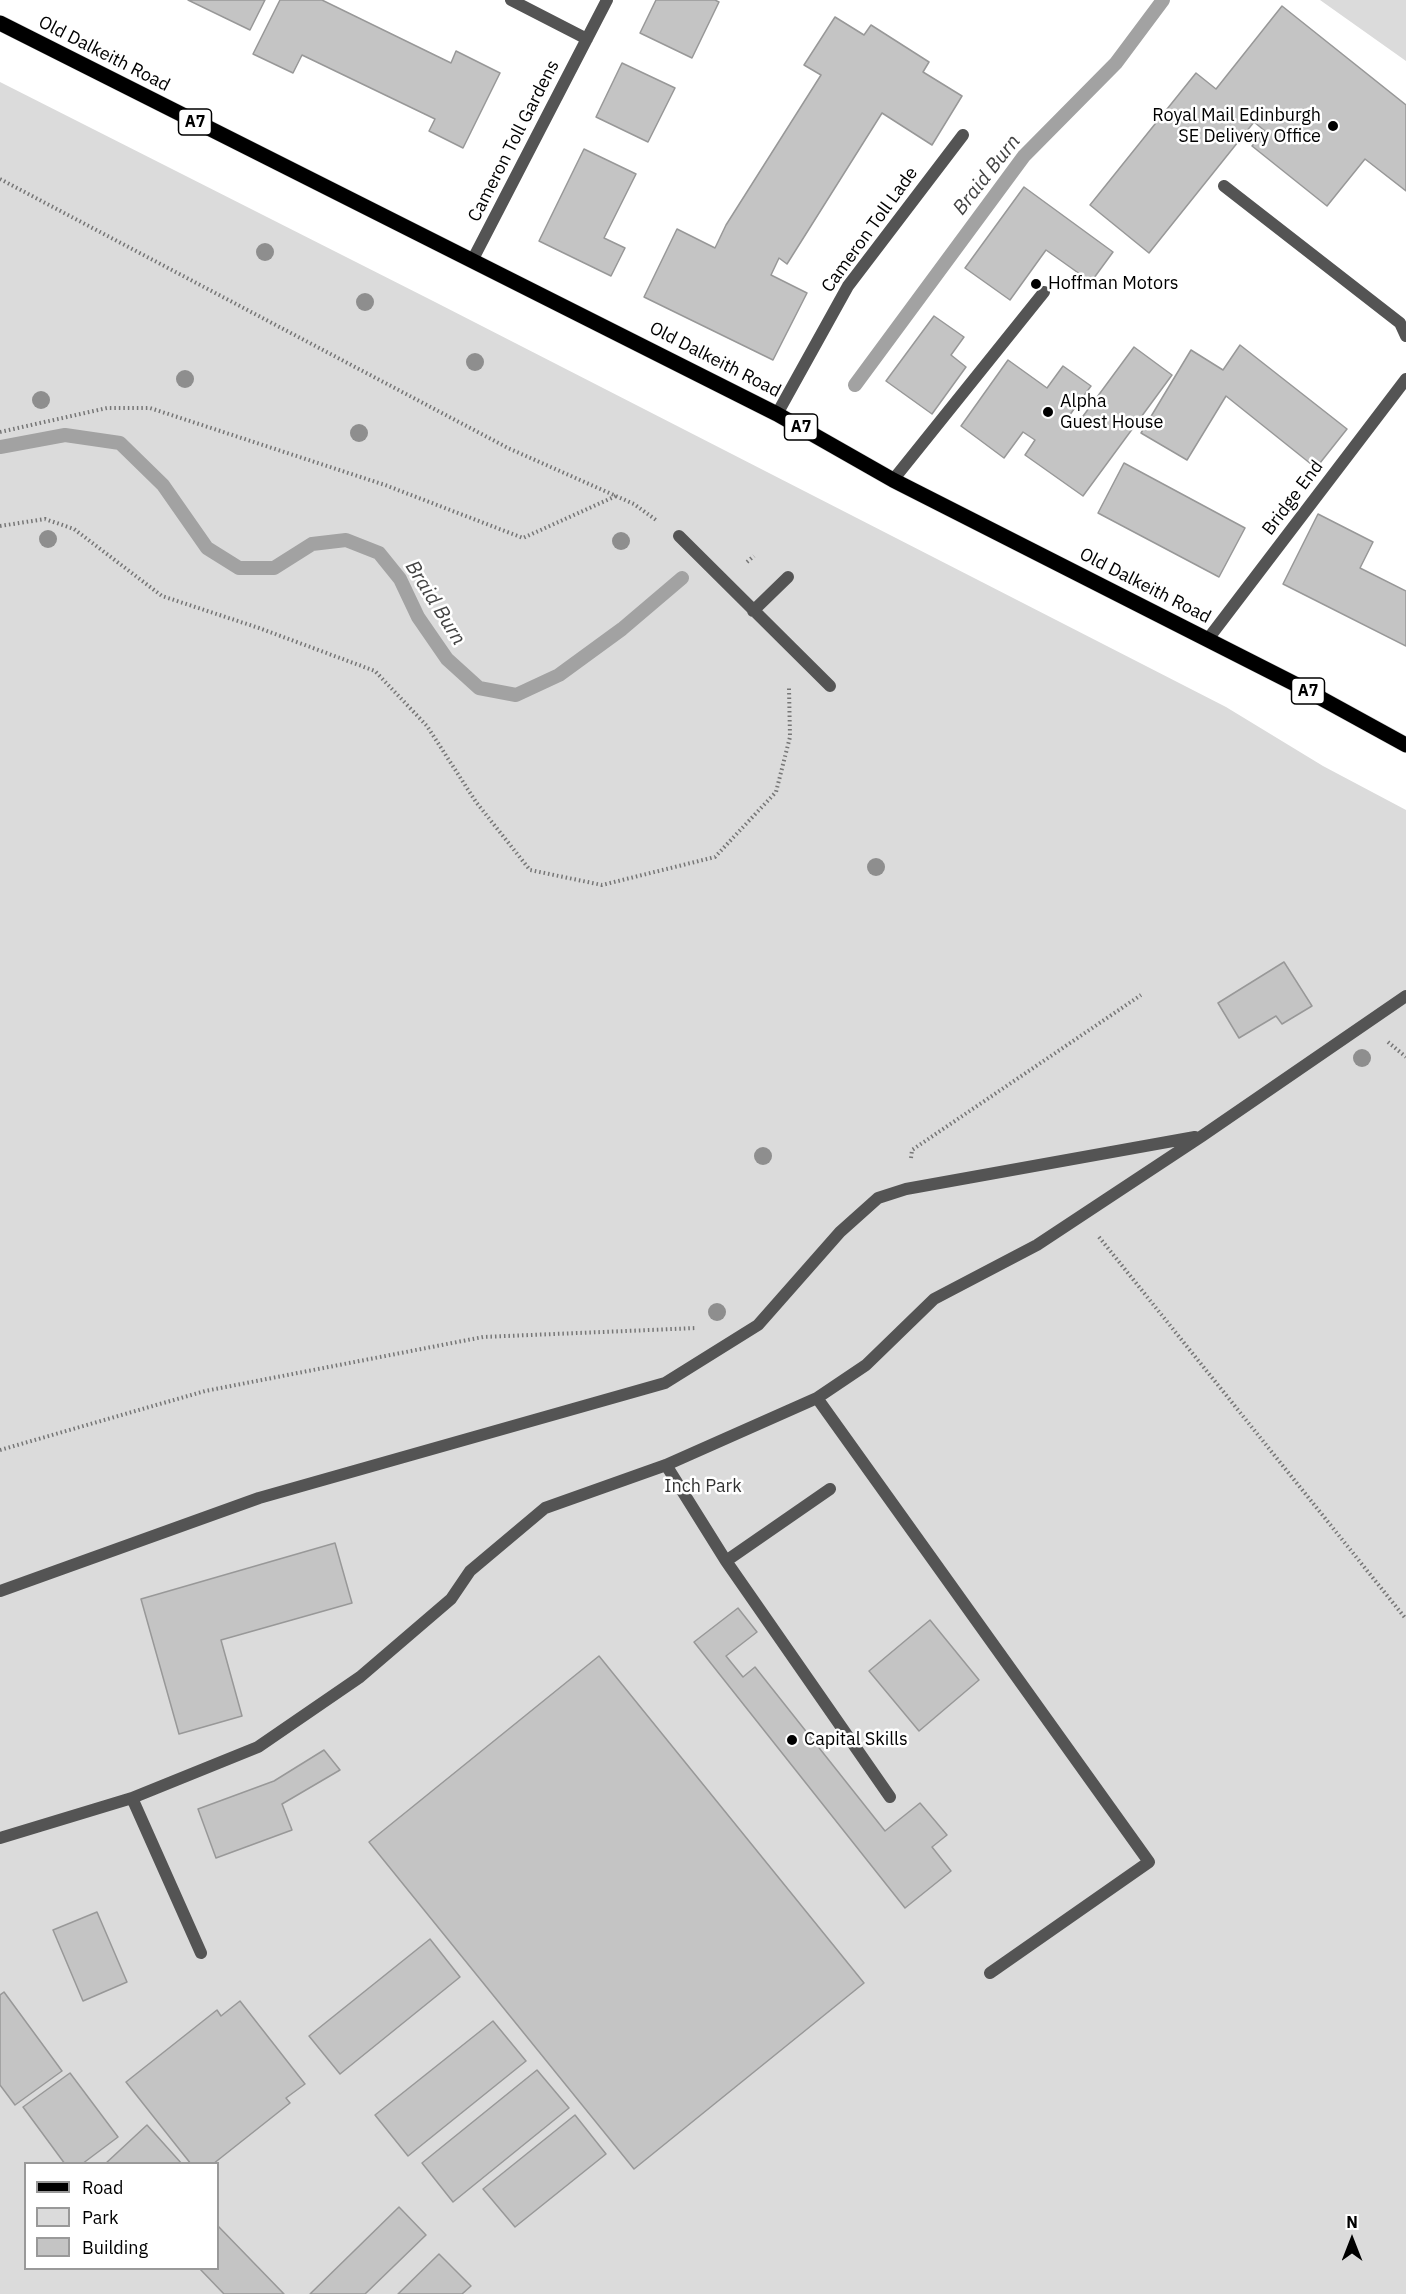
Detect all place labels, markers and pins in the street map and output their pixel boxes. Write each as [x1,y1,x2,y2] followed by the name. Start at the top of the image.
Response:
[1152,105,1321,148] place label: Royal Mail Edinburgh SE Delivery Office
[1326,119,1340,133] marker: Royal Mail Edinburgh SE Delivery Office
[1048,273,1179,295] place label: Hoffman Motors
[1029,277,1043,291] marker: Hoffman Motors
[1060,391,1163,434] place label: Alpha Guest House
[1041,405,1055,419] marker: Alpha Guest House
[804,1729,908,1751] place label: Capital Skills
[785,1733,799,1747] marker: Capital Skills

